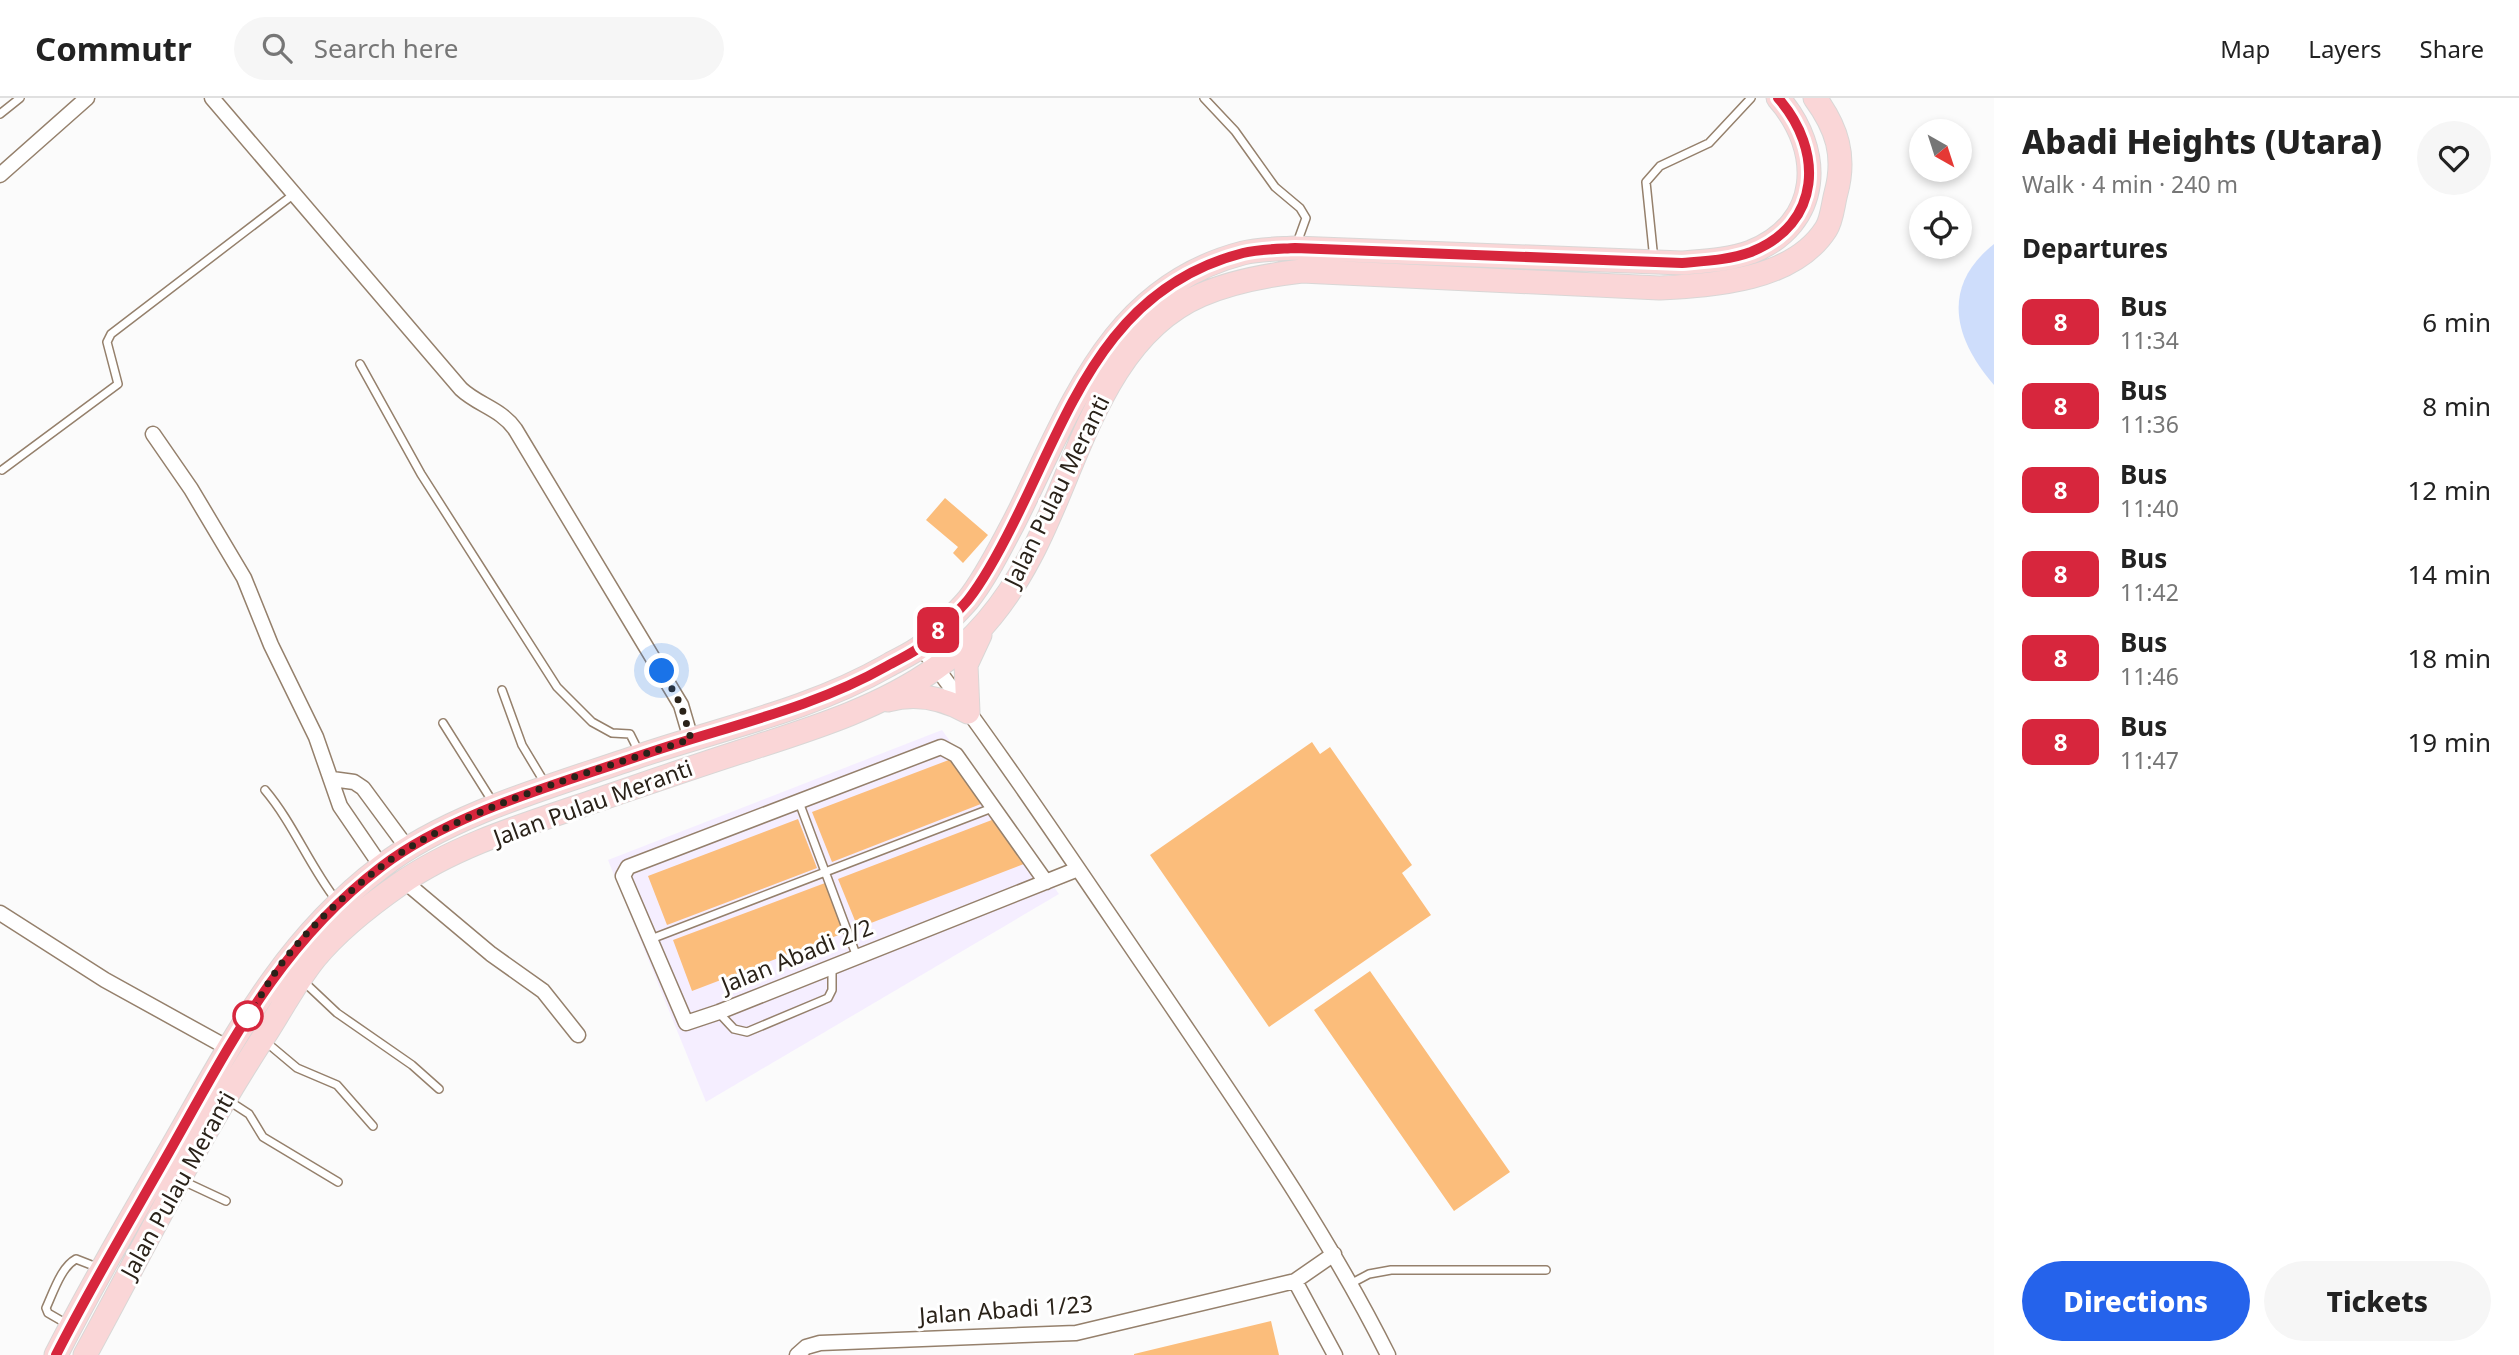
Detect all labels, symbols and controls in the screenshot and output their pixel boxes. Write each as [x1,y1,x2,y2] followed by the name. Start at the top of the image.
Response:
[234,17,724,80] search box
[35,26,192,71] text: Commutr
[258,29,296,67] icon: search
[314,30,458,66] text: Search here
[2220,32,2270,65] text: Map
[2308,32,2382,65] text: Layers
[2420,32,2484,65] text: Share
[1909,119,1972,182] north arrow
[1909,119,1972,259] map controls
[2022,119,2382,164] text: Abadi Heights (Utara)
[2417,121,2491,195] button: heart
[2022,168,2238,200] text: Walk · 4 min · 240 m
[1909,196,1972,259] button: locate
[2022,230,2168,266] text: Departures
[2120,288,2167,324] text: Bus
[2422,304,2491,340] text: 6 min
[2054,305,2067,338] text: 8
[2120,324,2179,356] text: 11:34
[2120,372,2167,408] text: Bus
[2422,388,2491,424] text: 8 min
[995,389,1116,594] street label: Jalan Pulau Meranti
[2054,389,2067,422] text: 8
[2120,408,2179,440] text: 11:36
[2120,456,2167,492] text: Bus
[2407,472,2491,508] text: 12 min
[2054,473,2067,506] text: 8
[2120,492,2179,524] text: 11:40
[2120,540,2167,576] text: Bus
[2407,556,2491,592] text: 14 min
[2054,557,2067,590] text: 8
[2120,576,2179,608] text: 11:42
[915,607,961,653] line badge: 8
[931,613,945,646] text: 8
[2120,624,2167,660] text: Bus
[2407,640,2491,676] text: 18 min
[2054,641,2067,674] text: 8
[644,653,679,688] your location
[2120,660,2179,692] text: 11:46
[2120,708,2167,744] text: Bus
[2407,724,2491,760] text: 19 min
[2054,725,2067,758] text: 8
[2120,744,2179,776] text: 11:47
[487,751,697,854] street label: Jalan Pulau Meranti
[714,910,877,1001] street label: Jalan Abadi 2/2
[233,1001,263,1031] unlabelled marker
[111,1085,242,1286] street label: Jalan Pulau Meranti
[2022,1261,2250,1341] button: Directions
[2264,1261,2491,1341] button: Tickets
[916,1287,1094,1331] street label: Jalan Abadi 1/23

